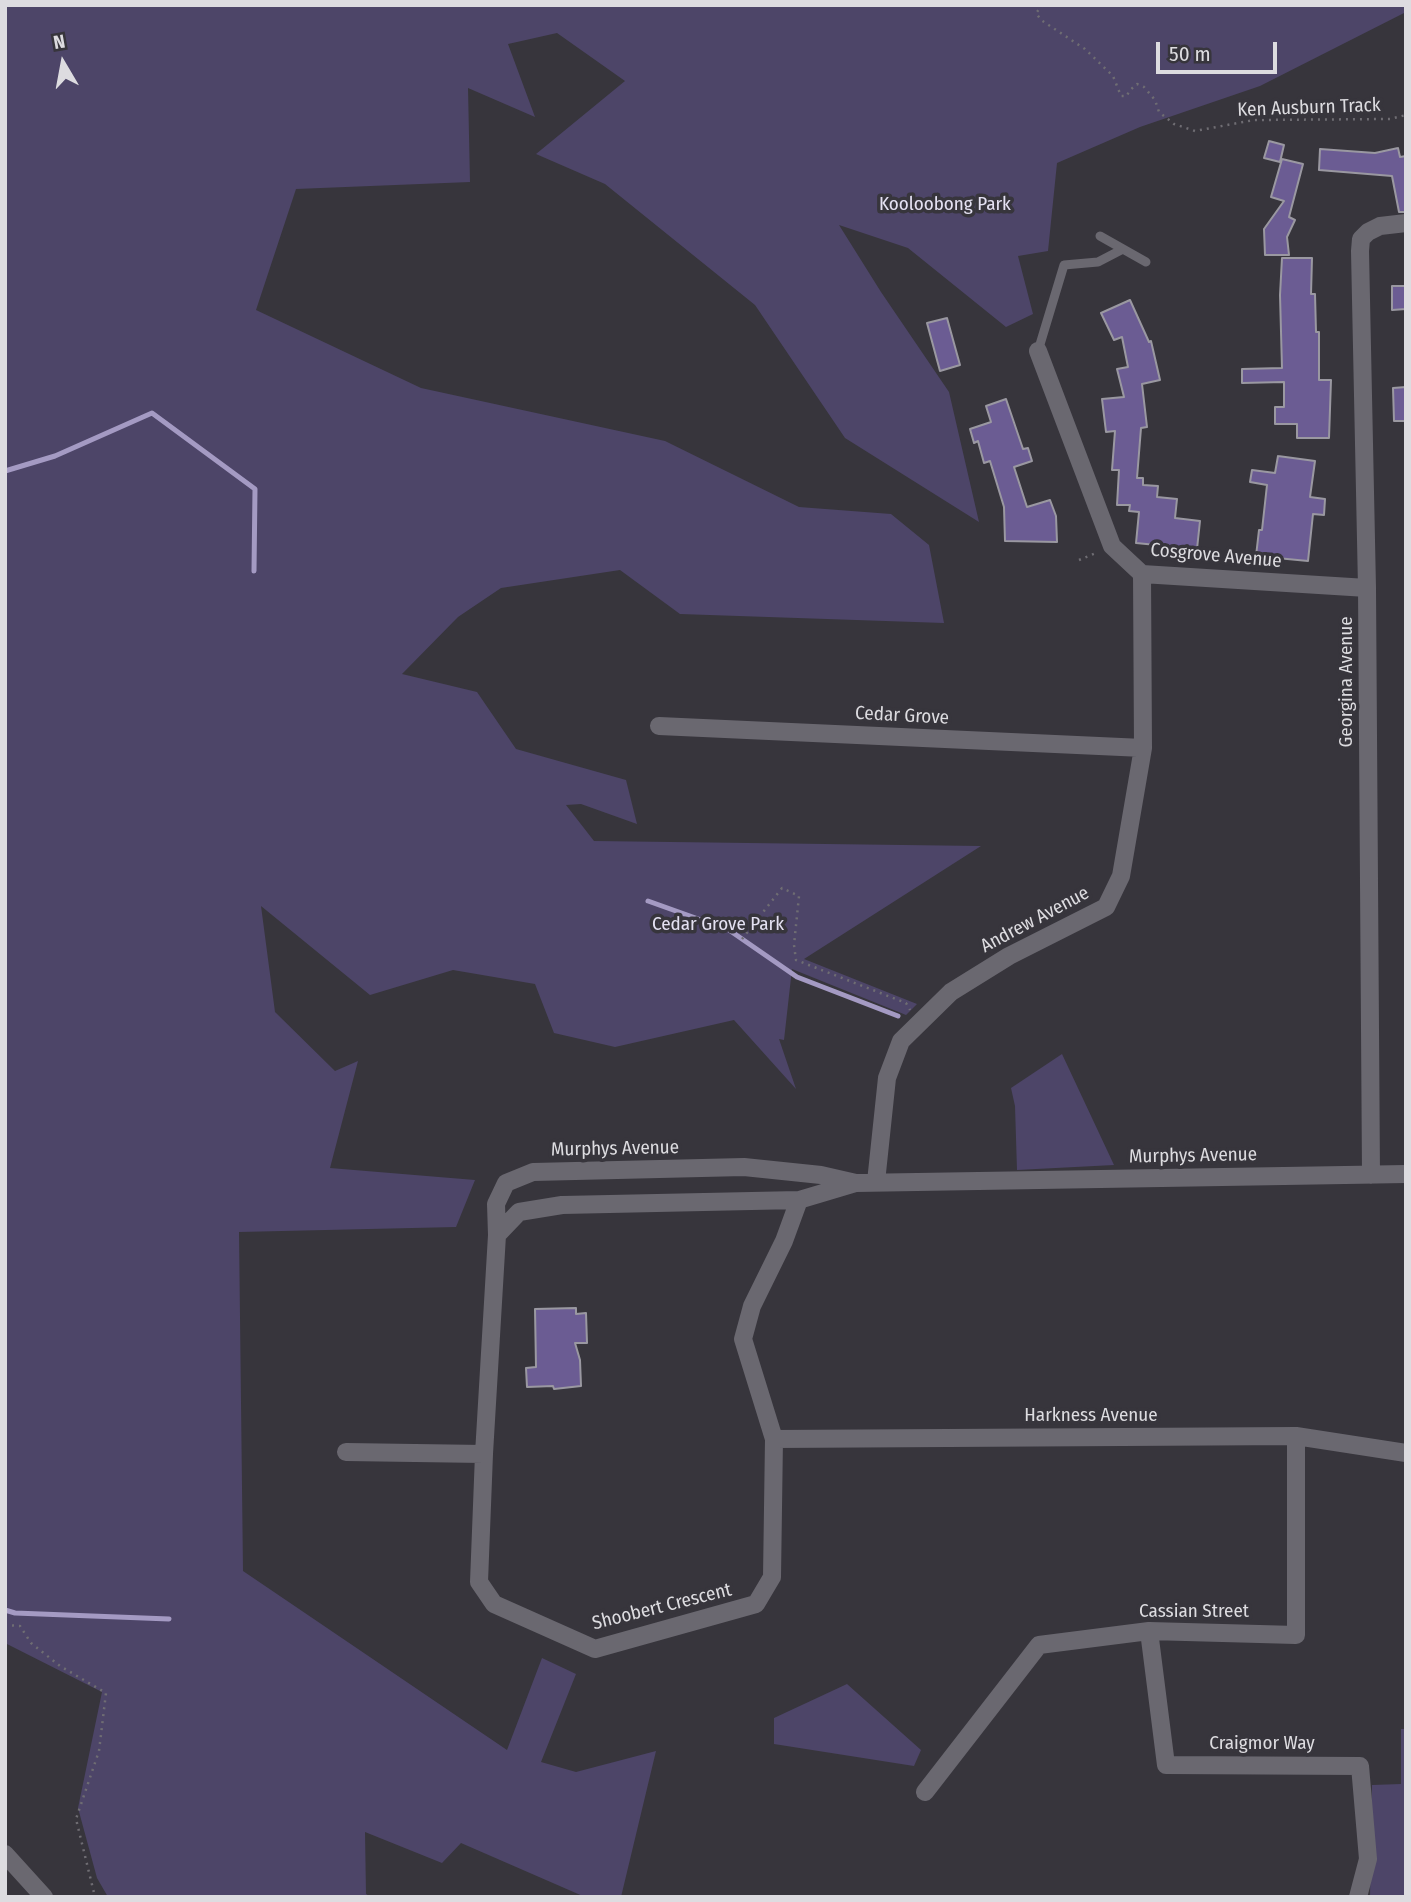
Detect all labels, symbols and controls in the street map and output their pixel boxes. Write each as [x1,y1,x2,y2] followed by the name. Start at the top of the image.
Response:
[28,28,98,98] north arrow
[1159,28,1280,72] scale bar
[52,30,67,54] text: N
[1169,41,1211,67] text: 50 m
[1237,94,1381,122] street label: Ken Ausburn Track
[879,194,1011,216] park label: Kooloobong Park
[1149,539,1283,573] street label: Cosgrove Avenue
[1336,616,1358,748] street label: Georgina Avenue
[855,702,949,730] street label: Cedar Grove
[977,882,1093,958] street label: Andrew Avenue
[652,914,784,936] park label: Cedar Grove Park
[551,1136,679,1162] street label: Murphys Avenue
[1129,1143,1257,1169] street label: Murphys Avenue
[1024,1405,1158,1427] street label: Harkness Avenue
[590,1579,734,1635] street label: Shoobert Crescent
[1139,1601,1249,1623] street label: Cassian Street
[1209,1733,1315,1755] street label: Craigmor Way

